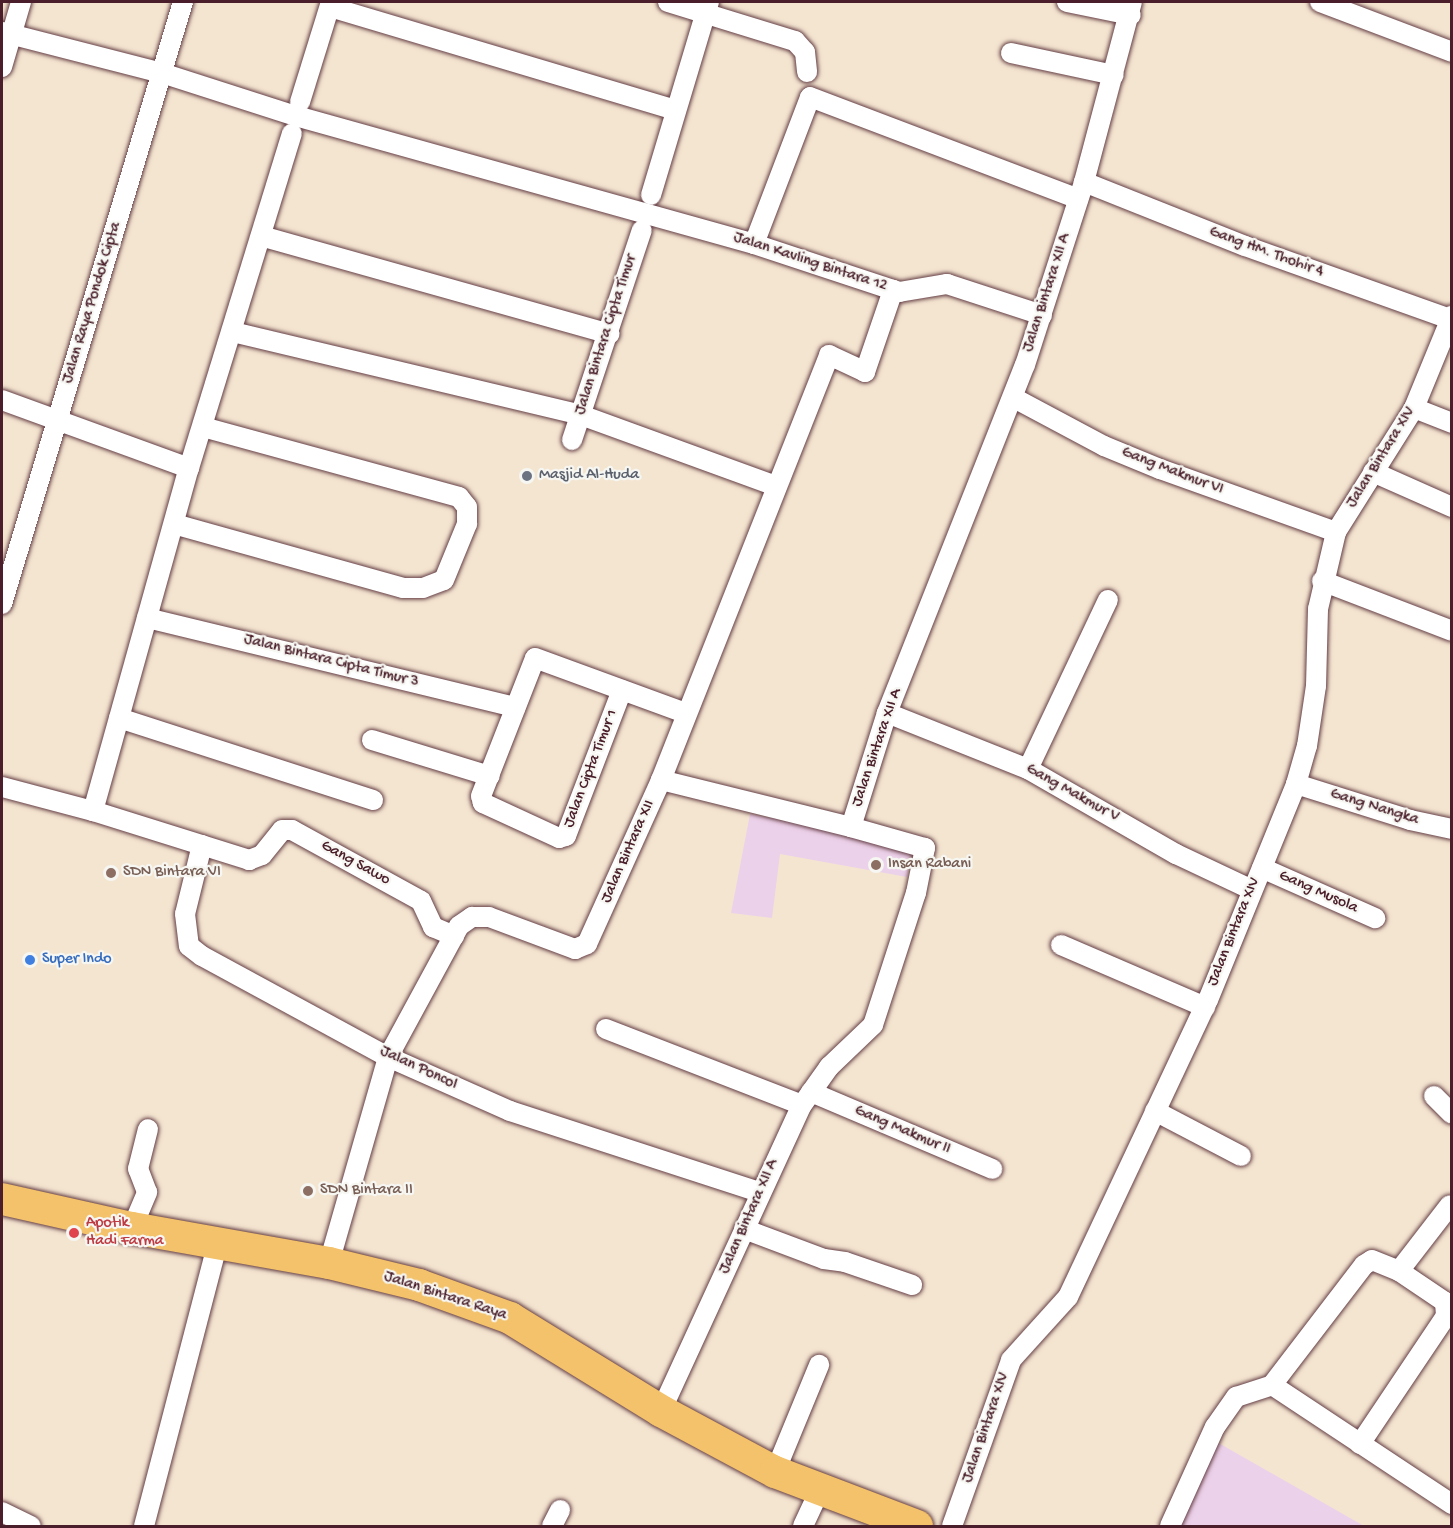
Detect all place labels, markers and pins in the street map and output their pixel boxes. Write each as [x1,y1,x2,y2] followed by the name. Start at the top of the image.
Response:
[539,466,639,486] place label: Masjid Al-Huda
[520,469,534,483] marker: Masjid Al-Huda
[888,855,971,875] place label: Insan Rabani
[869,858,883,872] marker: Insan Rabani
[123,863,221,883] place label: SDN Bintara VI
[104,866,118,880] marker: SDN Bintara VI
[42,950,112,970] place label: Super Indo
[23,953,37,967] marker: Super Indo
[320,1181,413,1201] place label: SDN Bintara II
[301,1184,315,1198] marker: SDN Bintara II
[86,1214,164,1252] place label: Apotik Hadi Farma
[67,1226,81,1240] marker: Apotik Hadi Farma

